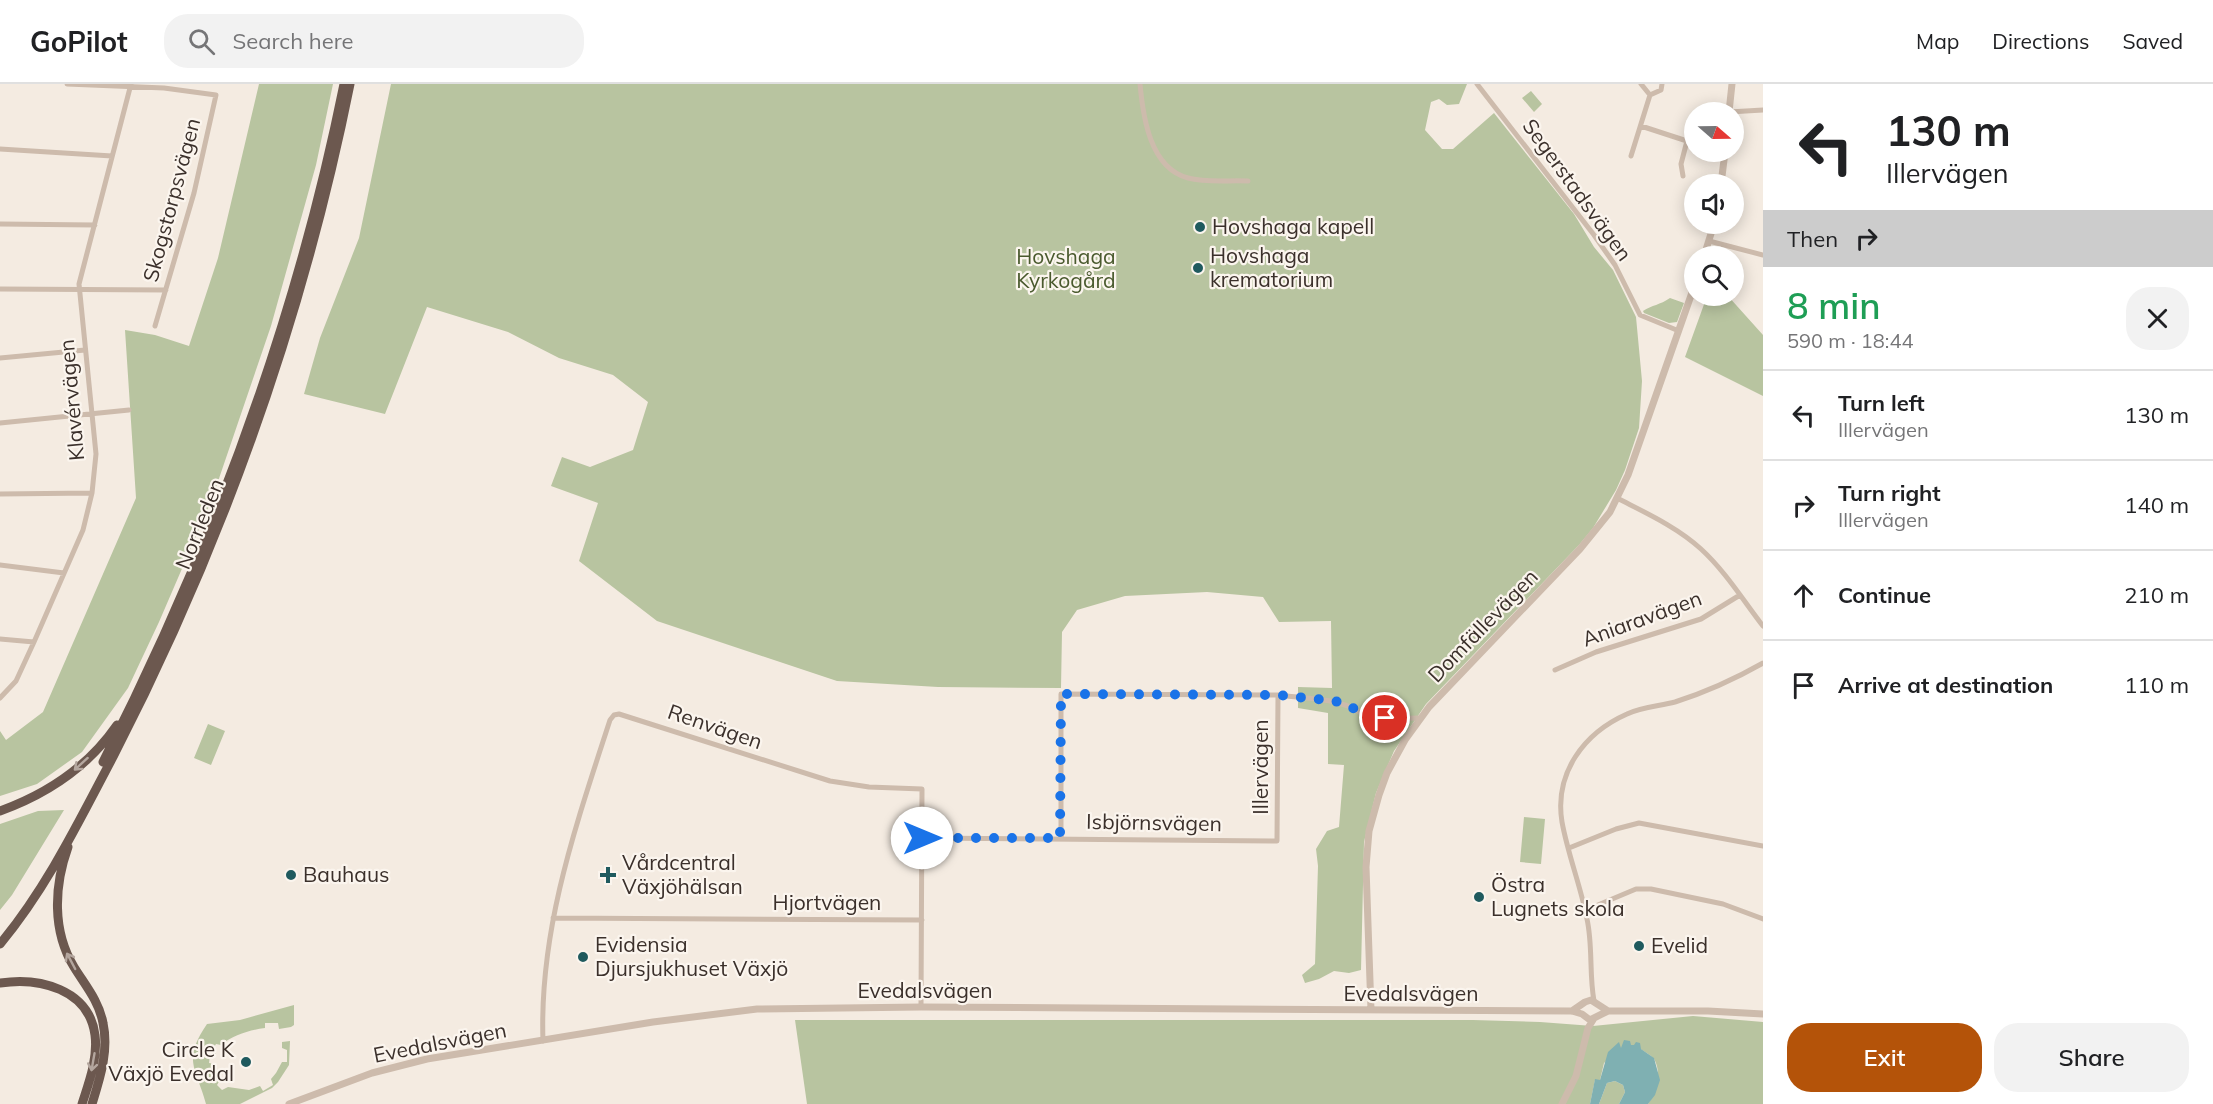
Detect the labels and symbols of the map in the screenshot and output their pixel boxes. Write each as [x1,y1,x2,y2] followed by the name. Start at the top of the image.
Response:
[1684,102,1744,162] north arrow
[1518,113,1638,266] street label: Segerstadsvägen
[137,115,205,284] street label: Skogstorpsvägen
[1212,213,1374,239] place label: Hovshaga kapell
[1193,220,1207,234] marker: Hovshaga kapell
[1210,242,1333,292] place label: Hovshaga krematorium
[1016,243,1116,293] park label: Hovshaga Kyrkogård
[1191,261,1205,275] marker: Hovshaga krematorium
[53,338,89,462] street label: Klavérvägen
[169,474,229,573] street label: Norrleden
[1422,563,1543,687] street label: Domfällevägen
[1578,584,1705,652] street label: Aniaravägen
[1359,692,1410,743] pin
[665,698,766,754] street label: Renvägen
[1247,719,1273,815] street label: Illervägen
[74,757,89,771] one-way arrow
[890,806,954,870] position arrow
[1086,808,1222,836] street label: Isbjörnsvägen
[622,849,743,899] place label: Vårdcentral Växjöhälsan
[303,861,389,887] place label: Bauhaus
[599,866,617,884] marker: Vårdcentral Växjöhälsan
[284,868,298,882] marker: Bauhaus
[1491,871,1625,921] place label: Östra Lugnets skola
[773,889,881,915] street label: Hjortvägen
[1472,890,1486,904] marker: Östra Lugnets skola
[595,931,788,981] place label: Evidensia Djursjukhuset Växjö
[1651,932,1708,958] place label: Evelid
[1632,939,1646,953] marker: Evelid
[576,950,590,964] marker: Evidensia Djursjukhuset Växjö
[65,953,77,970] one-way arrow
[857,977,993,1003] street label: Evedalsvägen
[1343,980,1479,1006] street label: Evedalsvägen
[371,1016,509,1068] street label: Evedalsvägen
[108,1036,235,1086] place label: Circle K Växjö Evedal
[87,1052,98,1072] one-way arrow
[239,1055,253,1069] marker: Circle K Växjö Evedal

